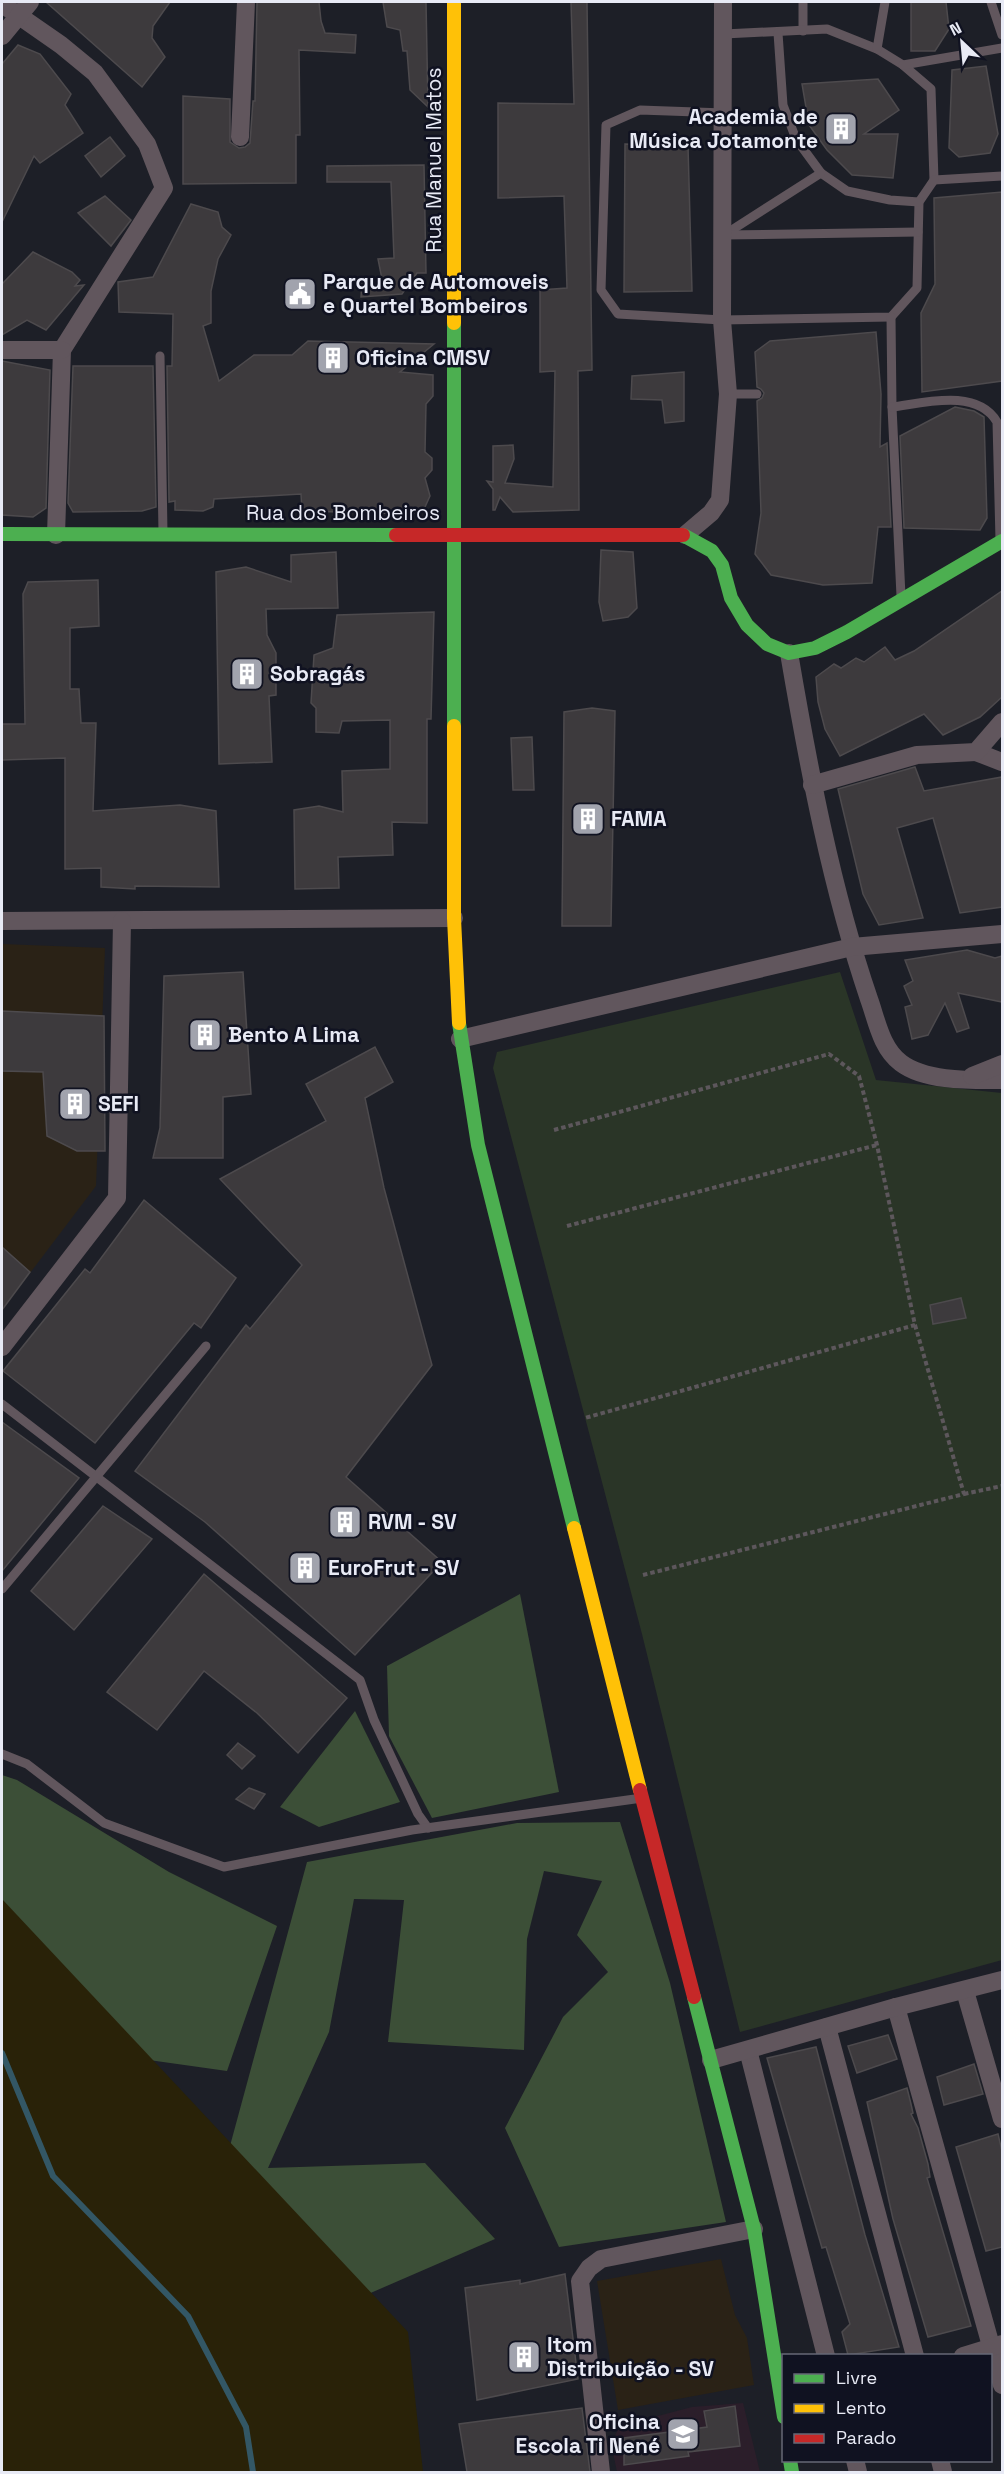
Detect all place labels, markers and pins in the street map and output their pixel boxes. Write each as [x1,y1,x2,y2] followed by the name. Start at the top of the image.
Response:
[629,103,818,154] place label: Academia de Música Jotamonte
[823,111,859,147] building icon: Academia de Música Jotamonte
[323,268,549,319] place label: Parque de Automoveis e Quartel Bombeiros
[282,276,318,312] public building icon: Parque de Automoveis e Quartel Bombeiros
[315,340,351,376] building icon: Oficina CMSV
[356,344,490,371] place label: Oficina CMSV
[229,656,265,692] building icon: Sobragás
[270,660,365,687] place label: Sobragás
[570,801,606,837] building icon: FAMA
[611,805,666,832] place label: FAMA
[187,1017,223,1053] building icon: Bento A Lima
[228,1021,359,1048] place label: Bento A Lima
[57,1086,93,1122] building icon: SEFI
[98,1090,139,1117] place label: SEFI
[327,1504,363,1540] building icon: RVM - SV
[368,1508,457,1535] place label: RVM - SV
[287,1550,323,1586] building icon: EuroFrut - SV
[328,1554,460,1581] place label: EuroFrut - SV
[547,2331,714,2382] place label: Itom Distribuição - SV
[506,2339,542,2375] building icon: Itom Distribuição - SV
[516,2408,660,2459] place label: Oficina Escola Ti Nené
[665,2416,701,2452] school or university icon: Oficina Escola Ti Nené

